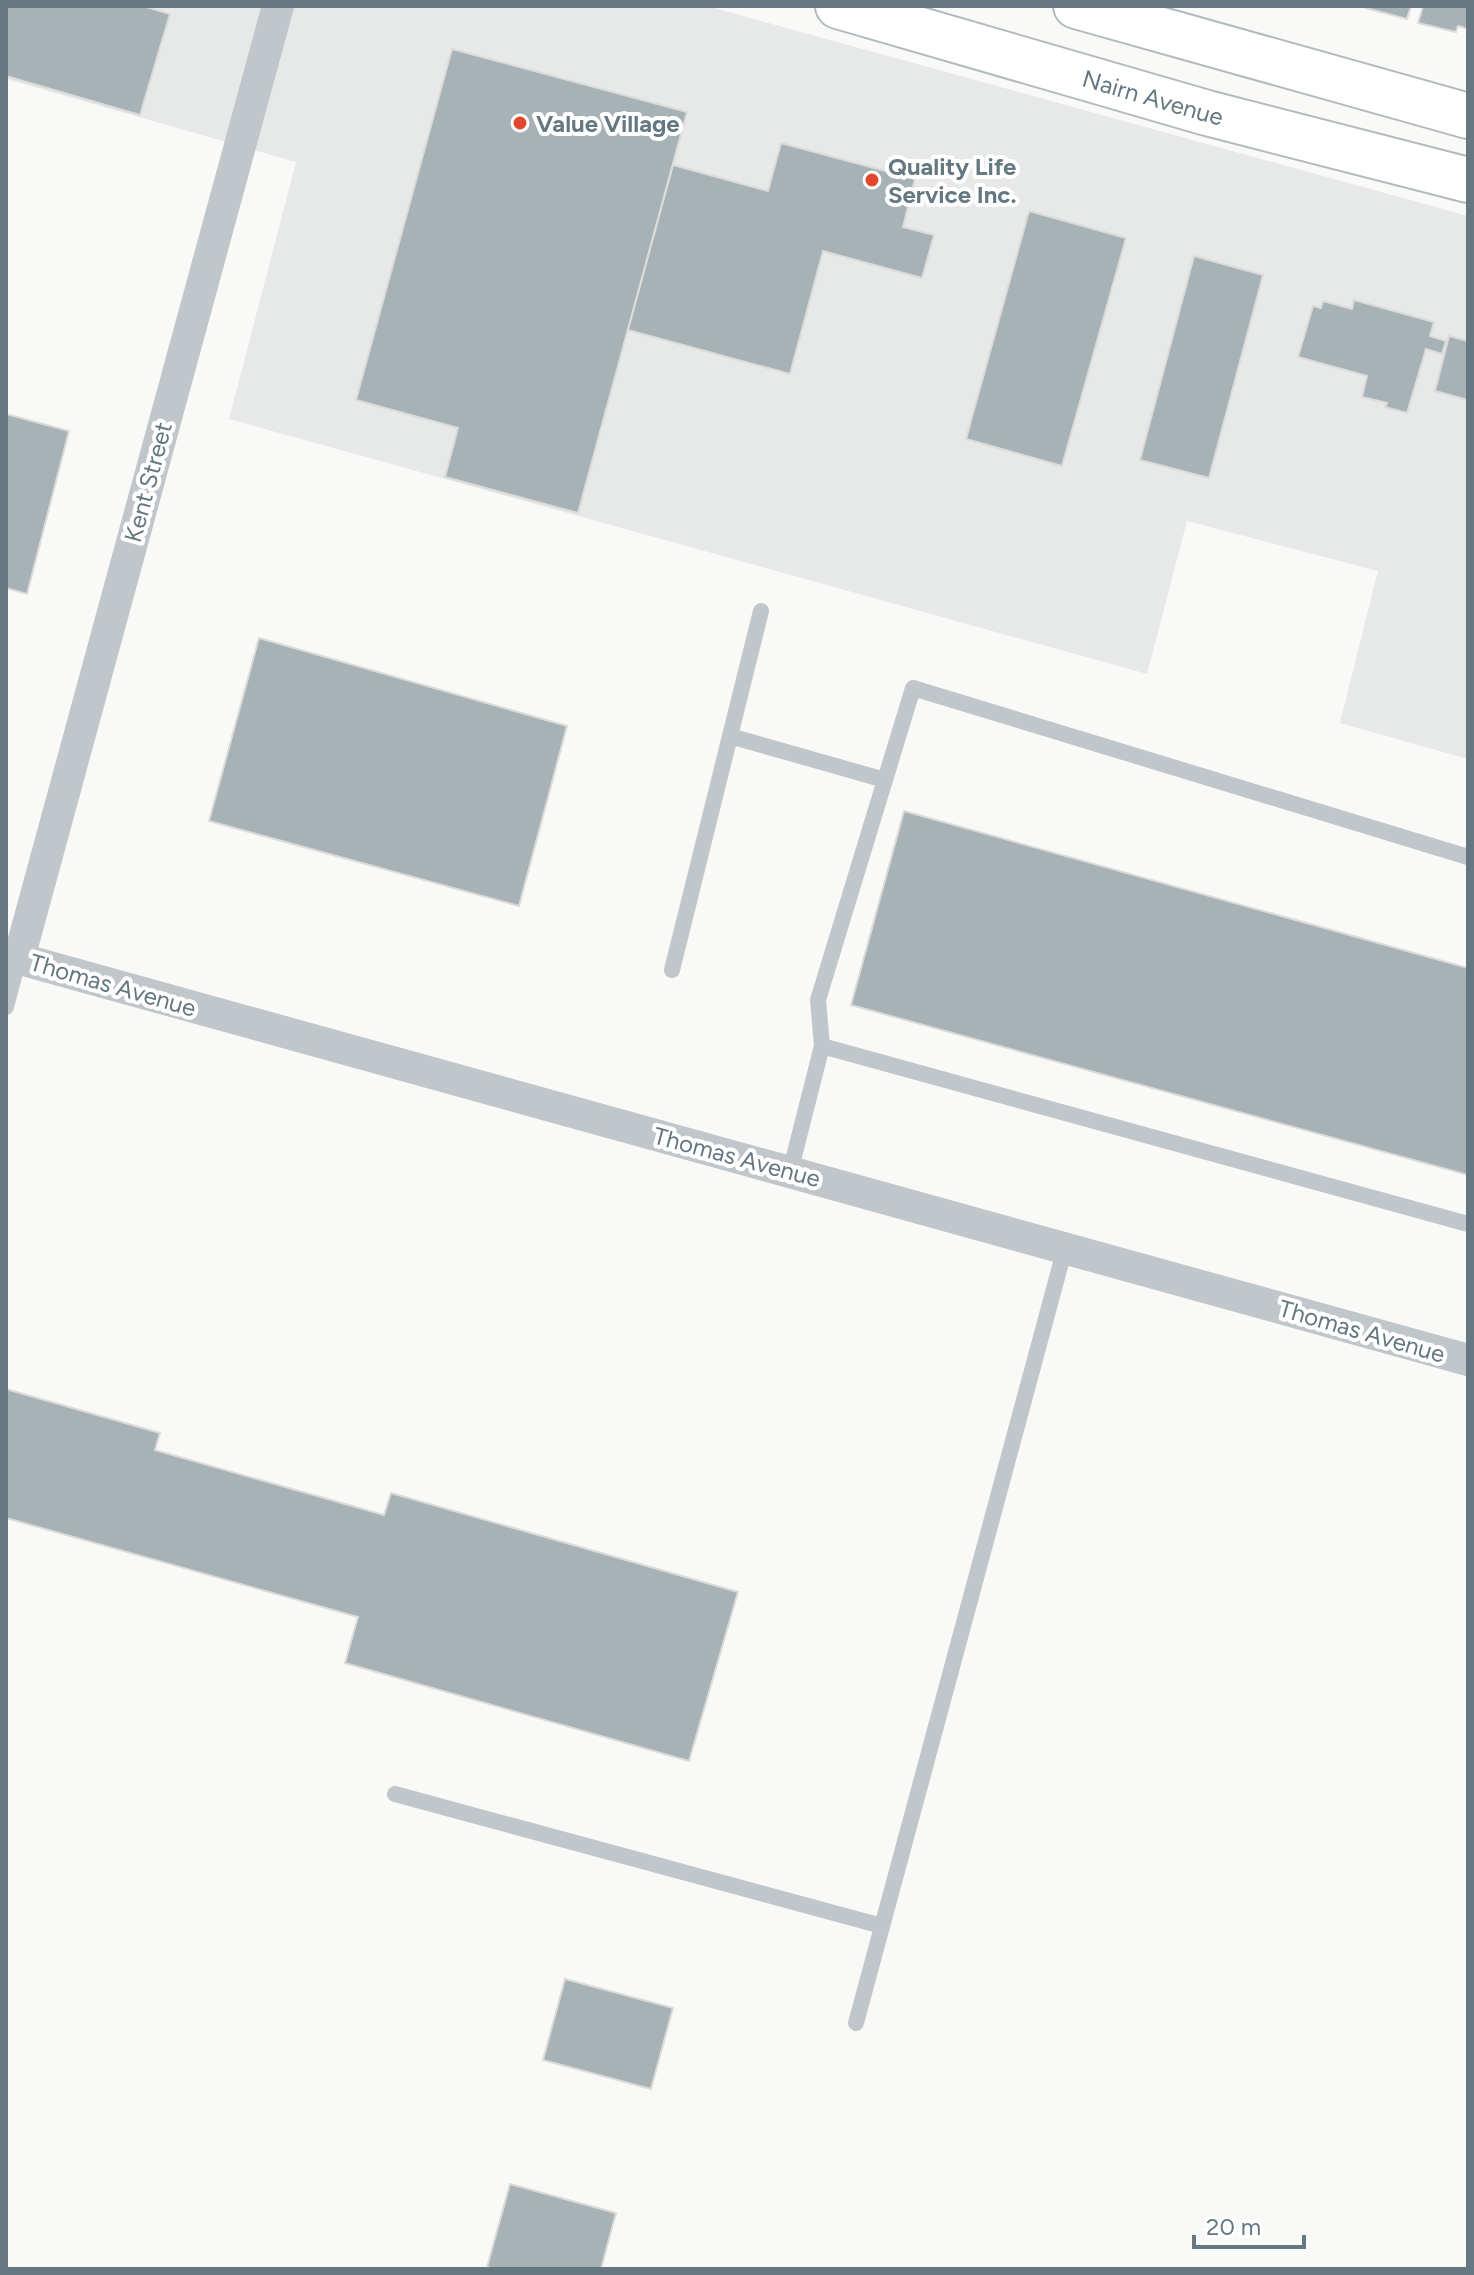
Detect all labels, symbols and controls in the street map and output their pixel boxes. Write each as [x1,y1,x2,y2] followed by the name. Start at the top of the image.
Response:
[1079,63,1226,131] street label: Nairn Avenue
[536,109,680,138] place label: Value Village
[511,114,529,132] marker: Value Village
[888,152,1016,209] place label: Quality Life Service Inc.
[863,171,881,189] marker: Quality Life Service Inc.
[118,419,178,545] street label: Kent Street
[27,947,199,1023] street label: Thomas Avenue
[650,1121,824,1193] street label: Thomas Avenue
[1276,1293,1448,1369] street label: Thomas Avenue
[1194,2199,1304,2249] scale bar
[1206,2212,1261,2241] text: 20 m

